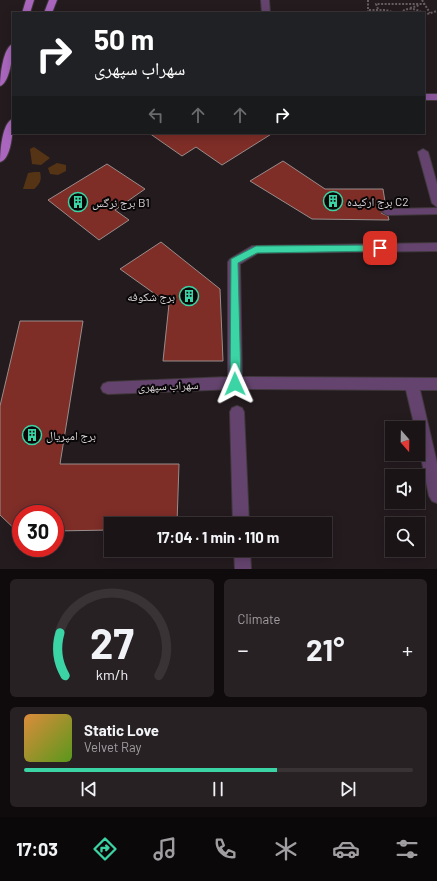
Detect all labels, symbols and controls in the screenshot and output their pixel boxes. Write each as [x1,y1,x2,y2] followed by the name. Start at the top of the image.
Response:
[94,22,154,56] text: 50 m
[28,28,80,80] icon: right
[94,57,185,79] text: سهراب سپهری
[145,104,167,126] icon: left
[187,104,209,126] icon: ahead
[229,104,251,126] icon: ahead
[271,104,293,126] icon: right
[322,190,344,212] building icon: برج ارکیده C2
[67,191,89,213] building icon: برج نرگس B1
[347,194,409,209] place label: برج ارکیده C2
[92,195,150,210] place label: برج نرگس B1
[363,231,397,265] pin
[369,237,391,259] icon: arrive
[178,285,200,307] building icon: برج شکوفه
[127,289,175,304] place label: برج شکوفه
[214,363,256,405] position arrow
[137,377,199,394] street label: سهراب سپهری
[385,421,425,461] north arrow
[385,421,425,557] map controls
[21,424,43,446] building icon: برج امپریال
[46,428,96,443] place label: برج امپریال
[385,469,425,509] button: sound
[12,505,64,557] speed limit sign: 30
[385,517,425,557] button: search
[157,528,279,546] text: 17:04 · 1 min · 110 m
[238,611,281,627] text: Climate
[90,617,134,667] text: 27
[306,631,345,667] text: 21°
[238,636,249,662] text: −
[402,636,413,662] text: +
[96,666,128,683] text: km/h
[84,721,159,739] text: Static Love
[84,739,142,755] text: Velvet Ray
[78,778,100,800] icon: previous
[207,778,229,800] icon: pause
[337,778,359,800] icon: next
[91,835,119,863] icon: directions
[151,835,179,863] icon: music
[211,835,239,863] icon: phone
[272,835,300,863] icon: climate
[332,835,360,863] icon: car
[393,835,421,863] icon: filters
[16,838,58,860] text: 17:03

